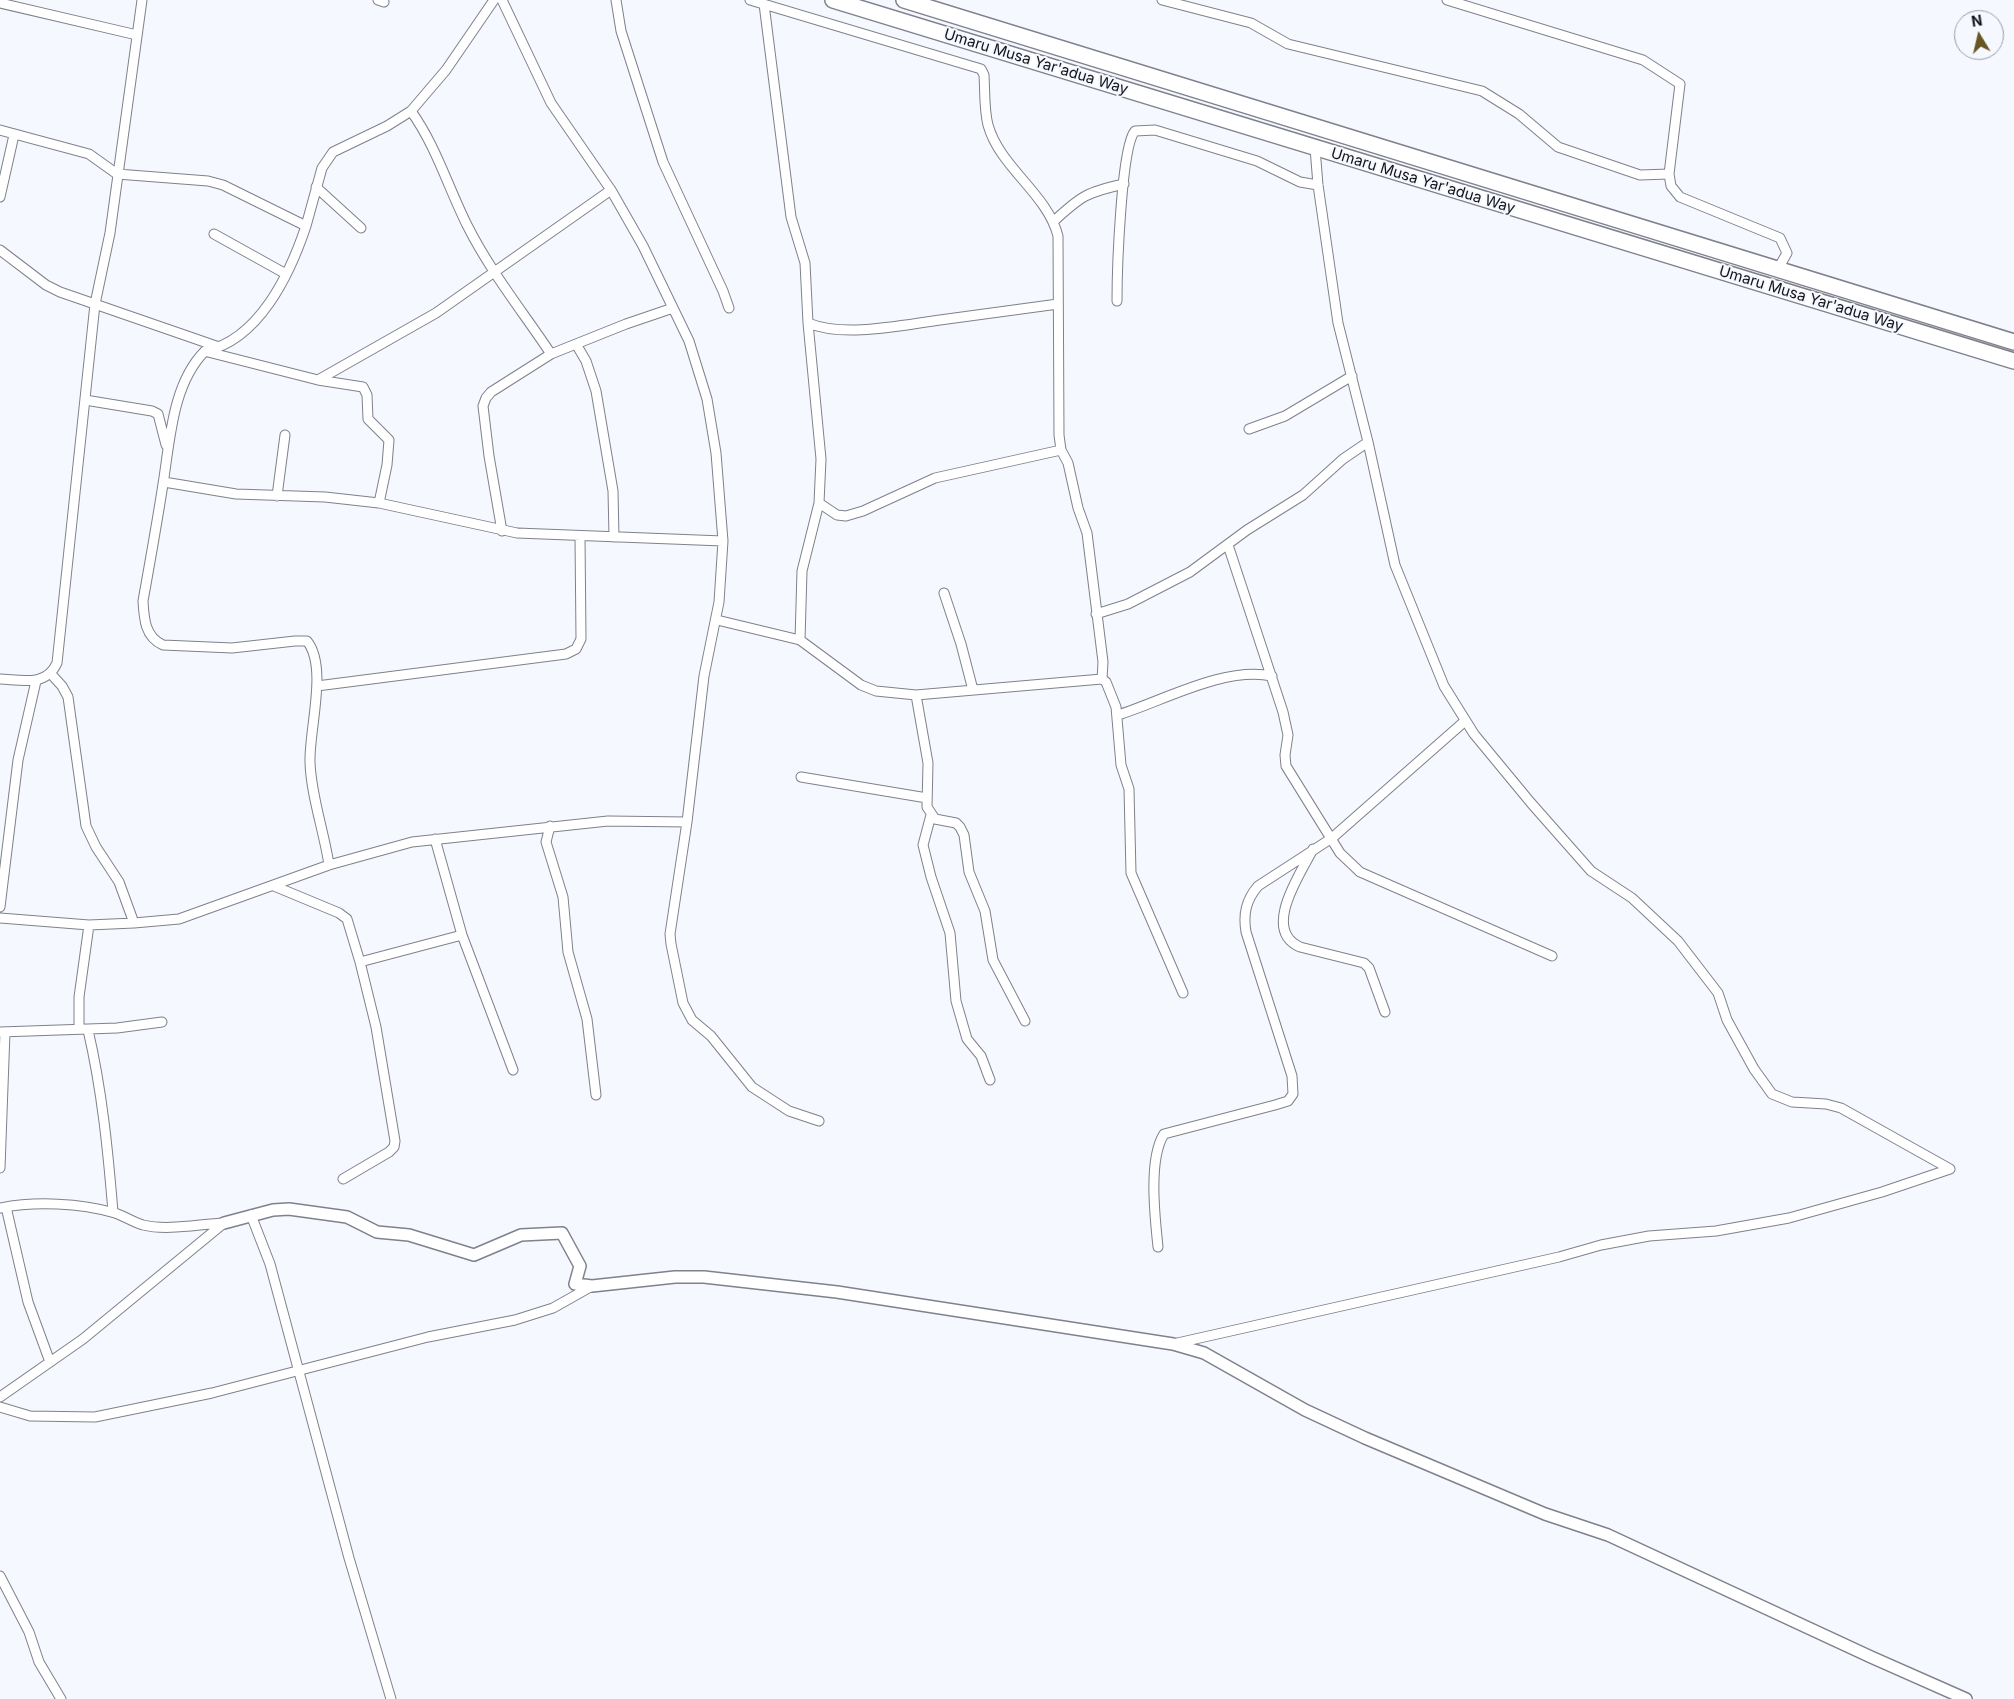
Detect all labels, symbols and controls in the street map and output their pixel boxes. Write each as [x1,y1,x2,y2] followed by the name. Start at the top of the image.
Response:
[1954,10,2004,60] north arrow
[1970,11,1983,30] text: N
[942,25,1130,99] street label: Umaru Musa Yar'adua Way
[1329,144,1517,218] street label: Umaru Musa Yar'adua Way
[1717,262,1905,336] street label: Umaru Musa Yar'adua Way

